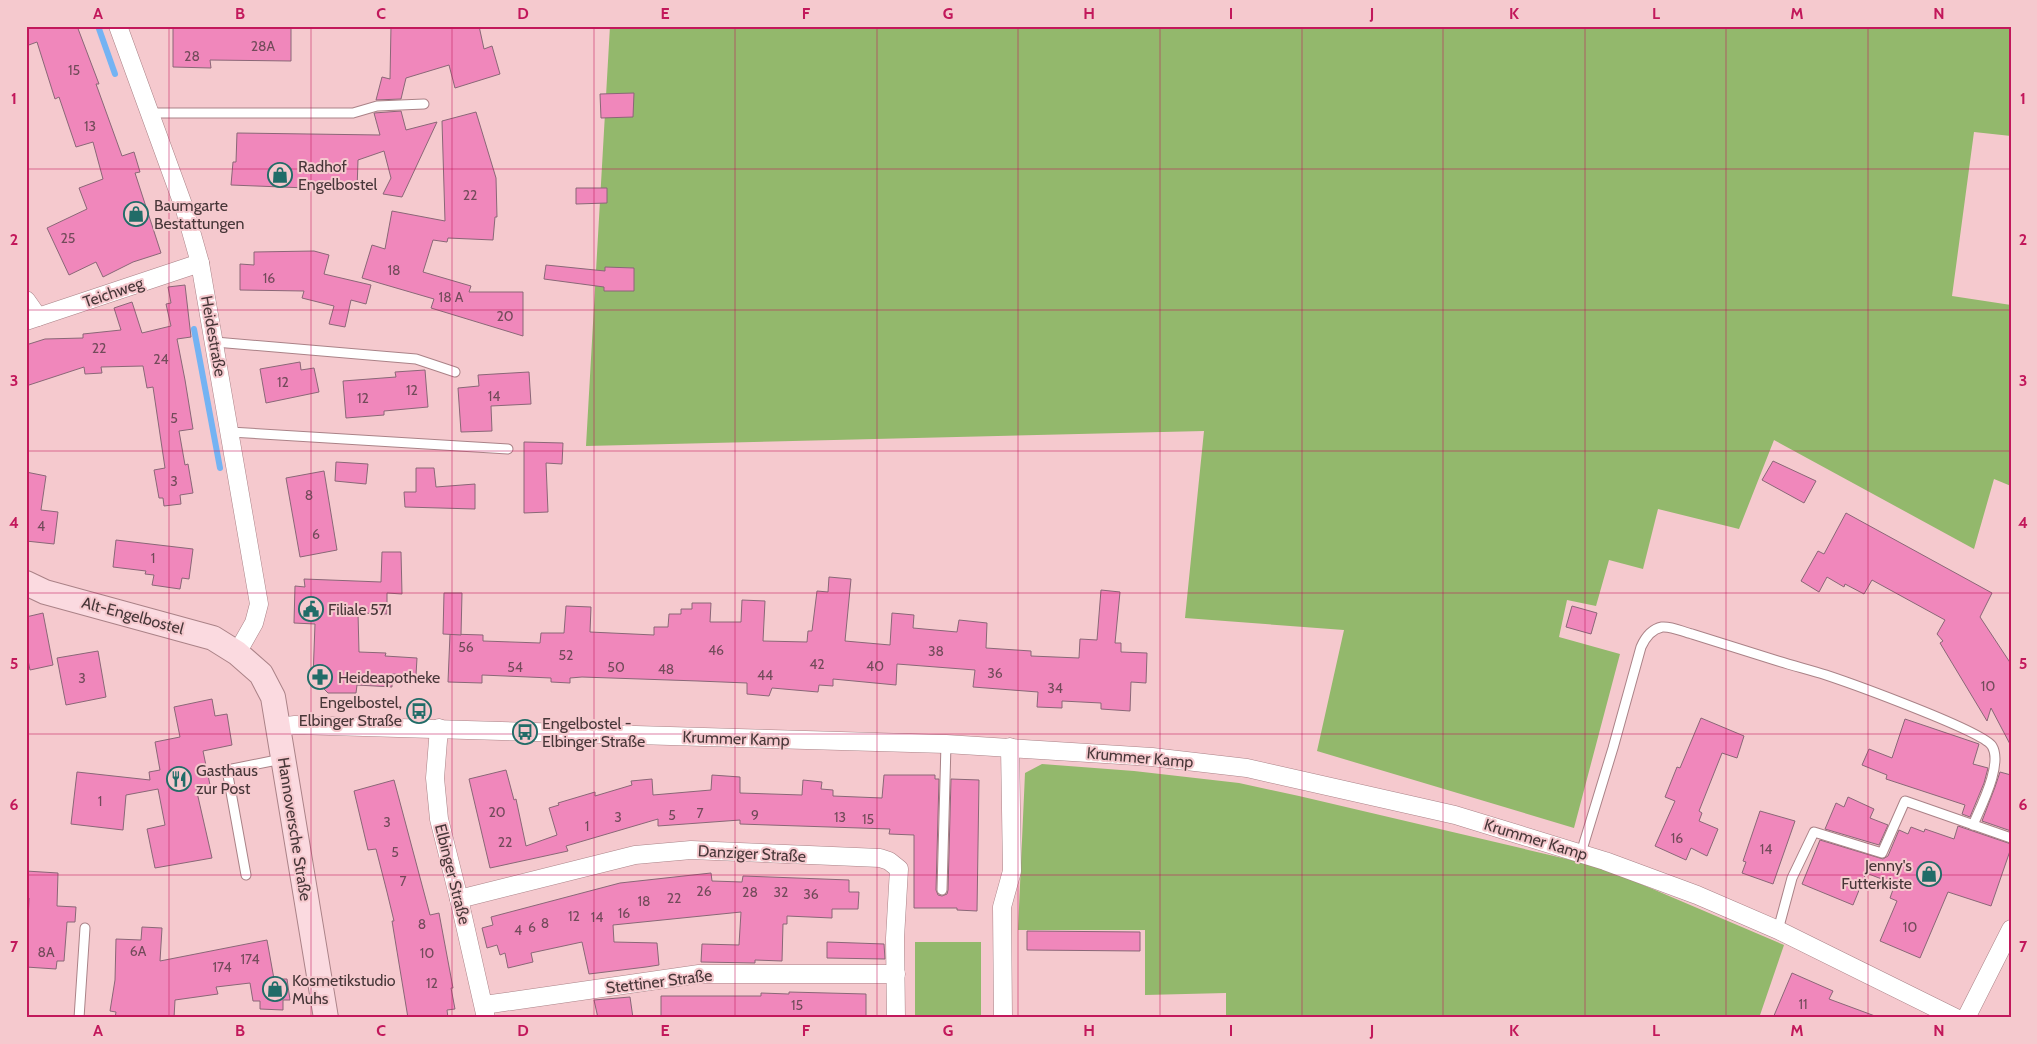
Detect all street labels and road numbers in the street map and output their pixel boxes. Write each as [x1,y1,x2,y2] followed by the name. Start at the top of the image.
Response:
[81,273,147,312] street label: Teichweg
[197,294,230,378] street label: Heidestraße
[80,593,186,638] street label: Alt-Engelbostel
[682,727,790,750] street label: Krummer Kamp
[1086,743,1194,772] street label: Krummer Kamp
[274,756,315,902] street label: Hannoversche Straße
[1482,815,1590,864] street label: Krummer Kamp
[431,822,474,926] street label: Elbinger Straße
[697,841,807,866] street label: Danziger Straße
[605,966,713,997] street label: Stettiner Straße

